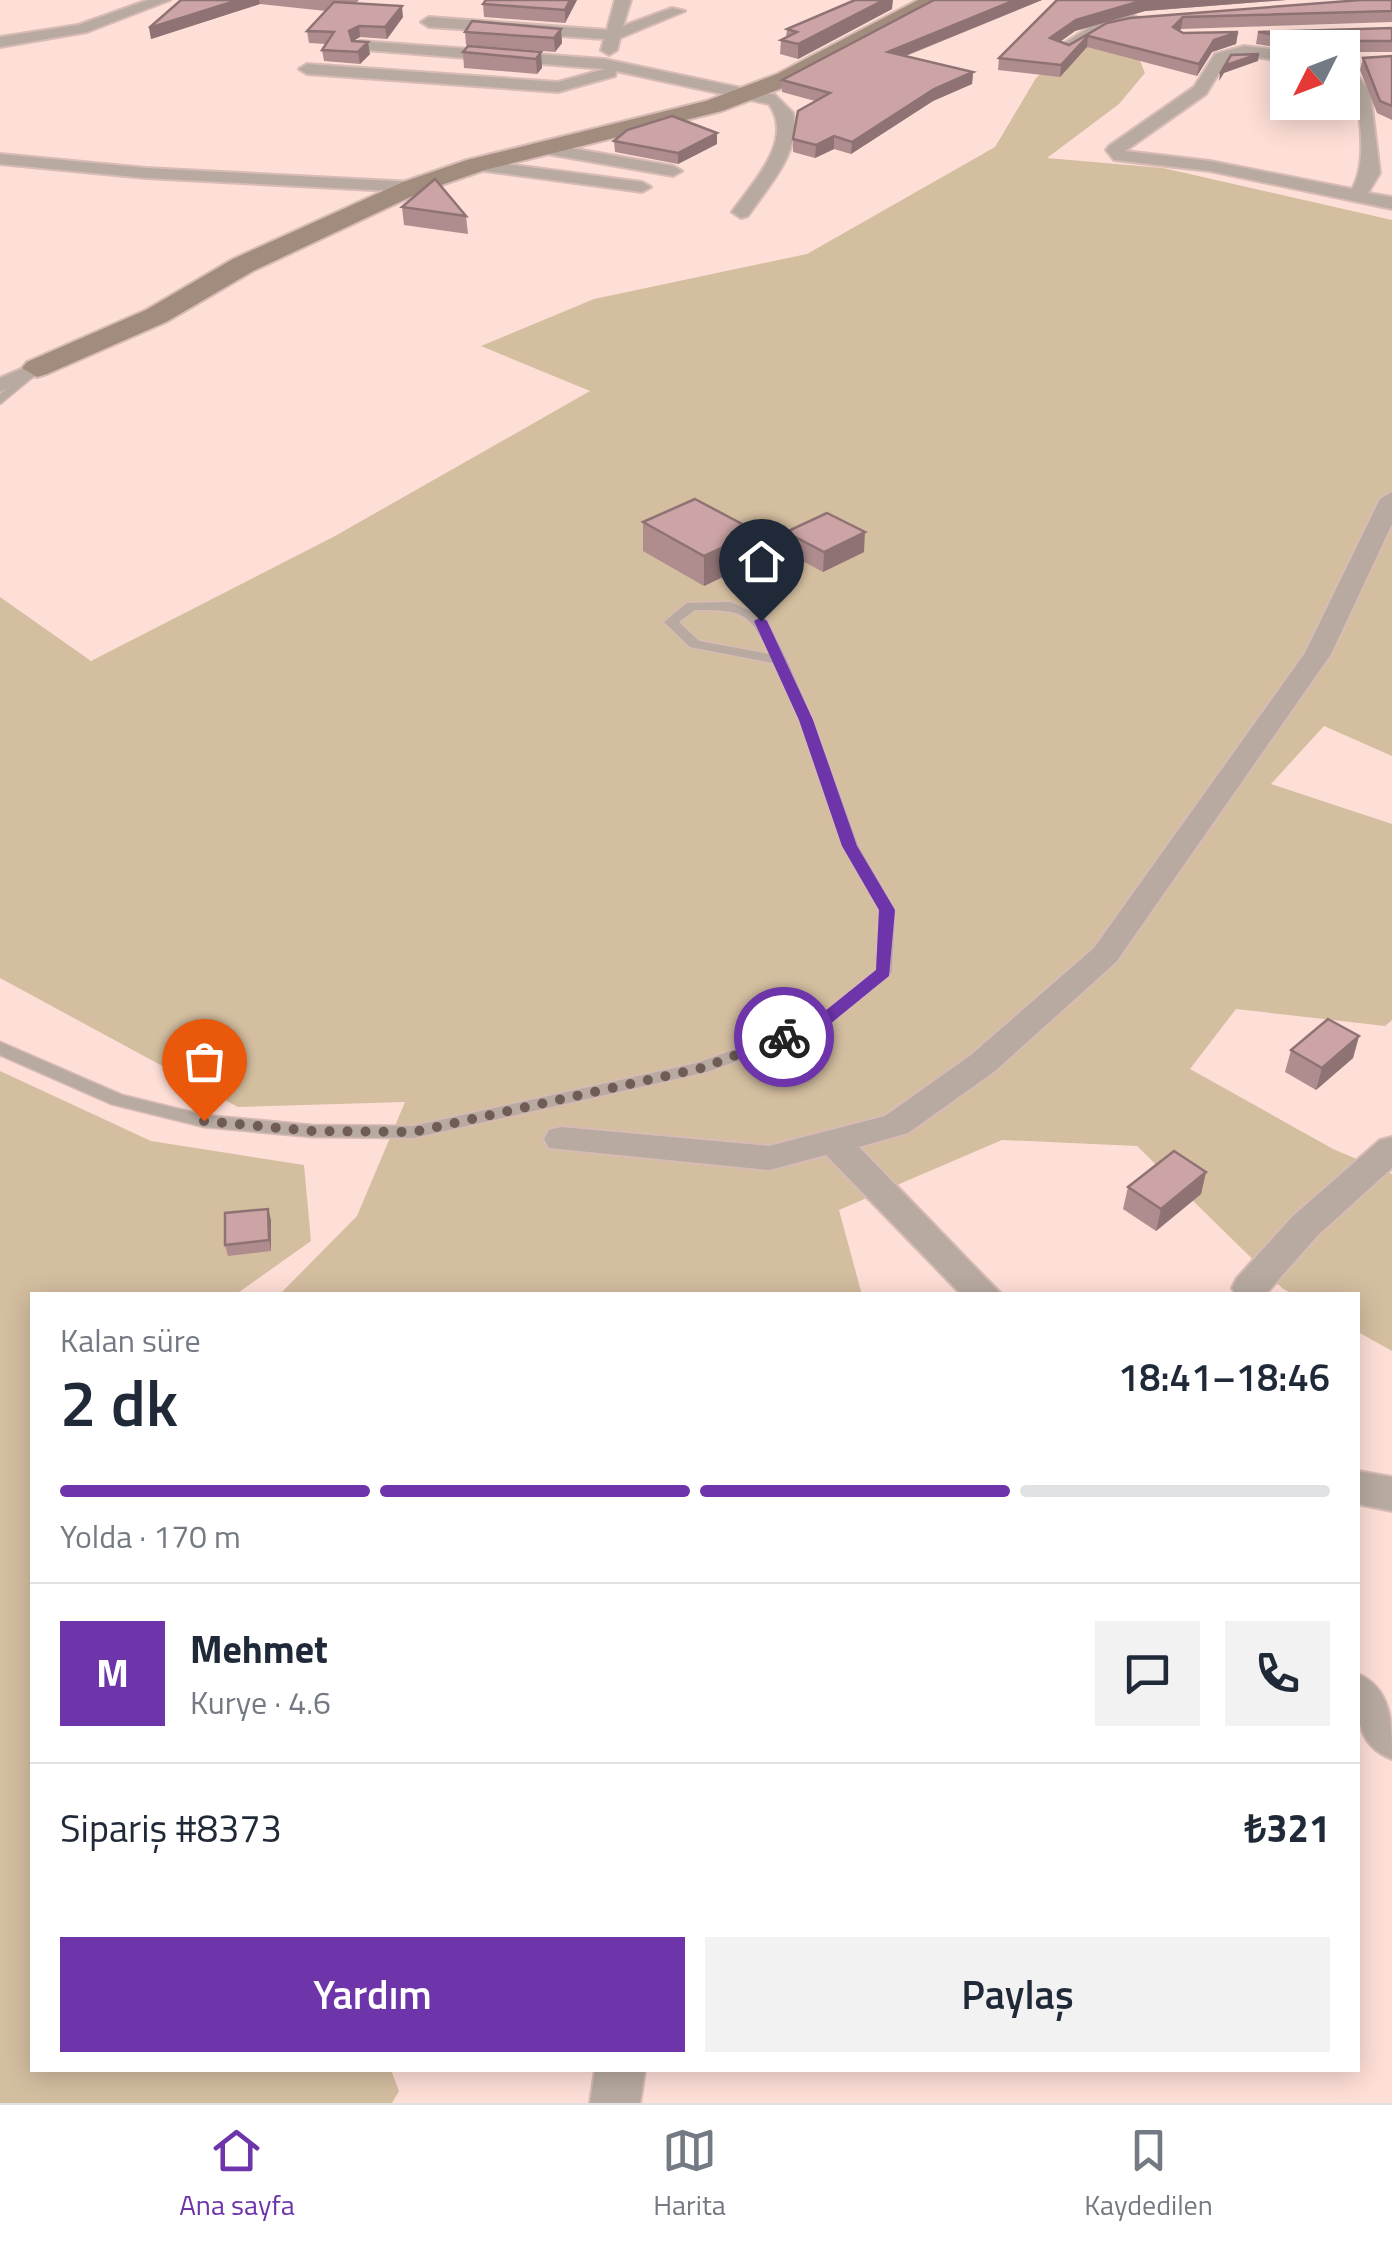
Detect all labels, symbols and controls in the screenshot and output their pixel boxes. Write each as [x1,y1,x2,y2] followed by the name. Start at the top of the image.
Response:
[1270,30,1360,120] north arrow
[1270,30,1360,120] map controls
[719,519,804,622] pin
[734,534,789,589] icon: home
[734,987,834,1087] courier
[757,1010,812,1065] icon: bike
[162,1019,247,1122] pin
[177,1034,232,1089] icon: bag
[60,1316,201,1364] text: Kalan süre
[1118,1348,1330,1406] text: 18:41–18:46
[60,1352,178,1451] text: 2 dk
[60,1512,241,1560] text: Yolda · 170 m
[190,1620,328,1678] text: Mehmet
[1095,1621,1200,1726] button: chat
[1225,1621,1330,1726] button: phone
[96,1644,129,1702] text: M
[190,1678,331,1726] text: Kurye · 4.6
[60,1799,282,1857] text: Sipariş #8373
[1244,1799,1330,1857] text: ₺321
[60,1937,685,2052] button: Yardım
[705,1937,1330,2052] button: Paylaş
[179,2123,295,2226] tab: Ana sayfa
[653,2123,726,2226] tab: Harita
[1084,2123,1213,2226] tab: Kaydedilen

